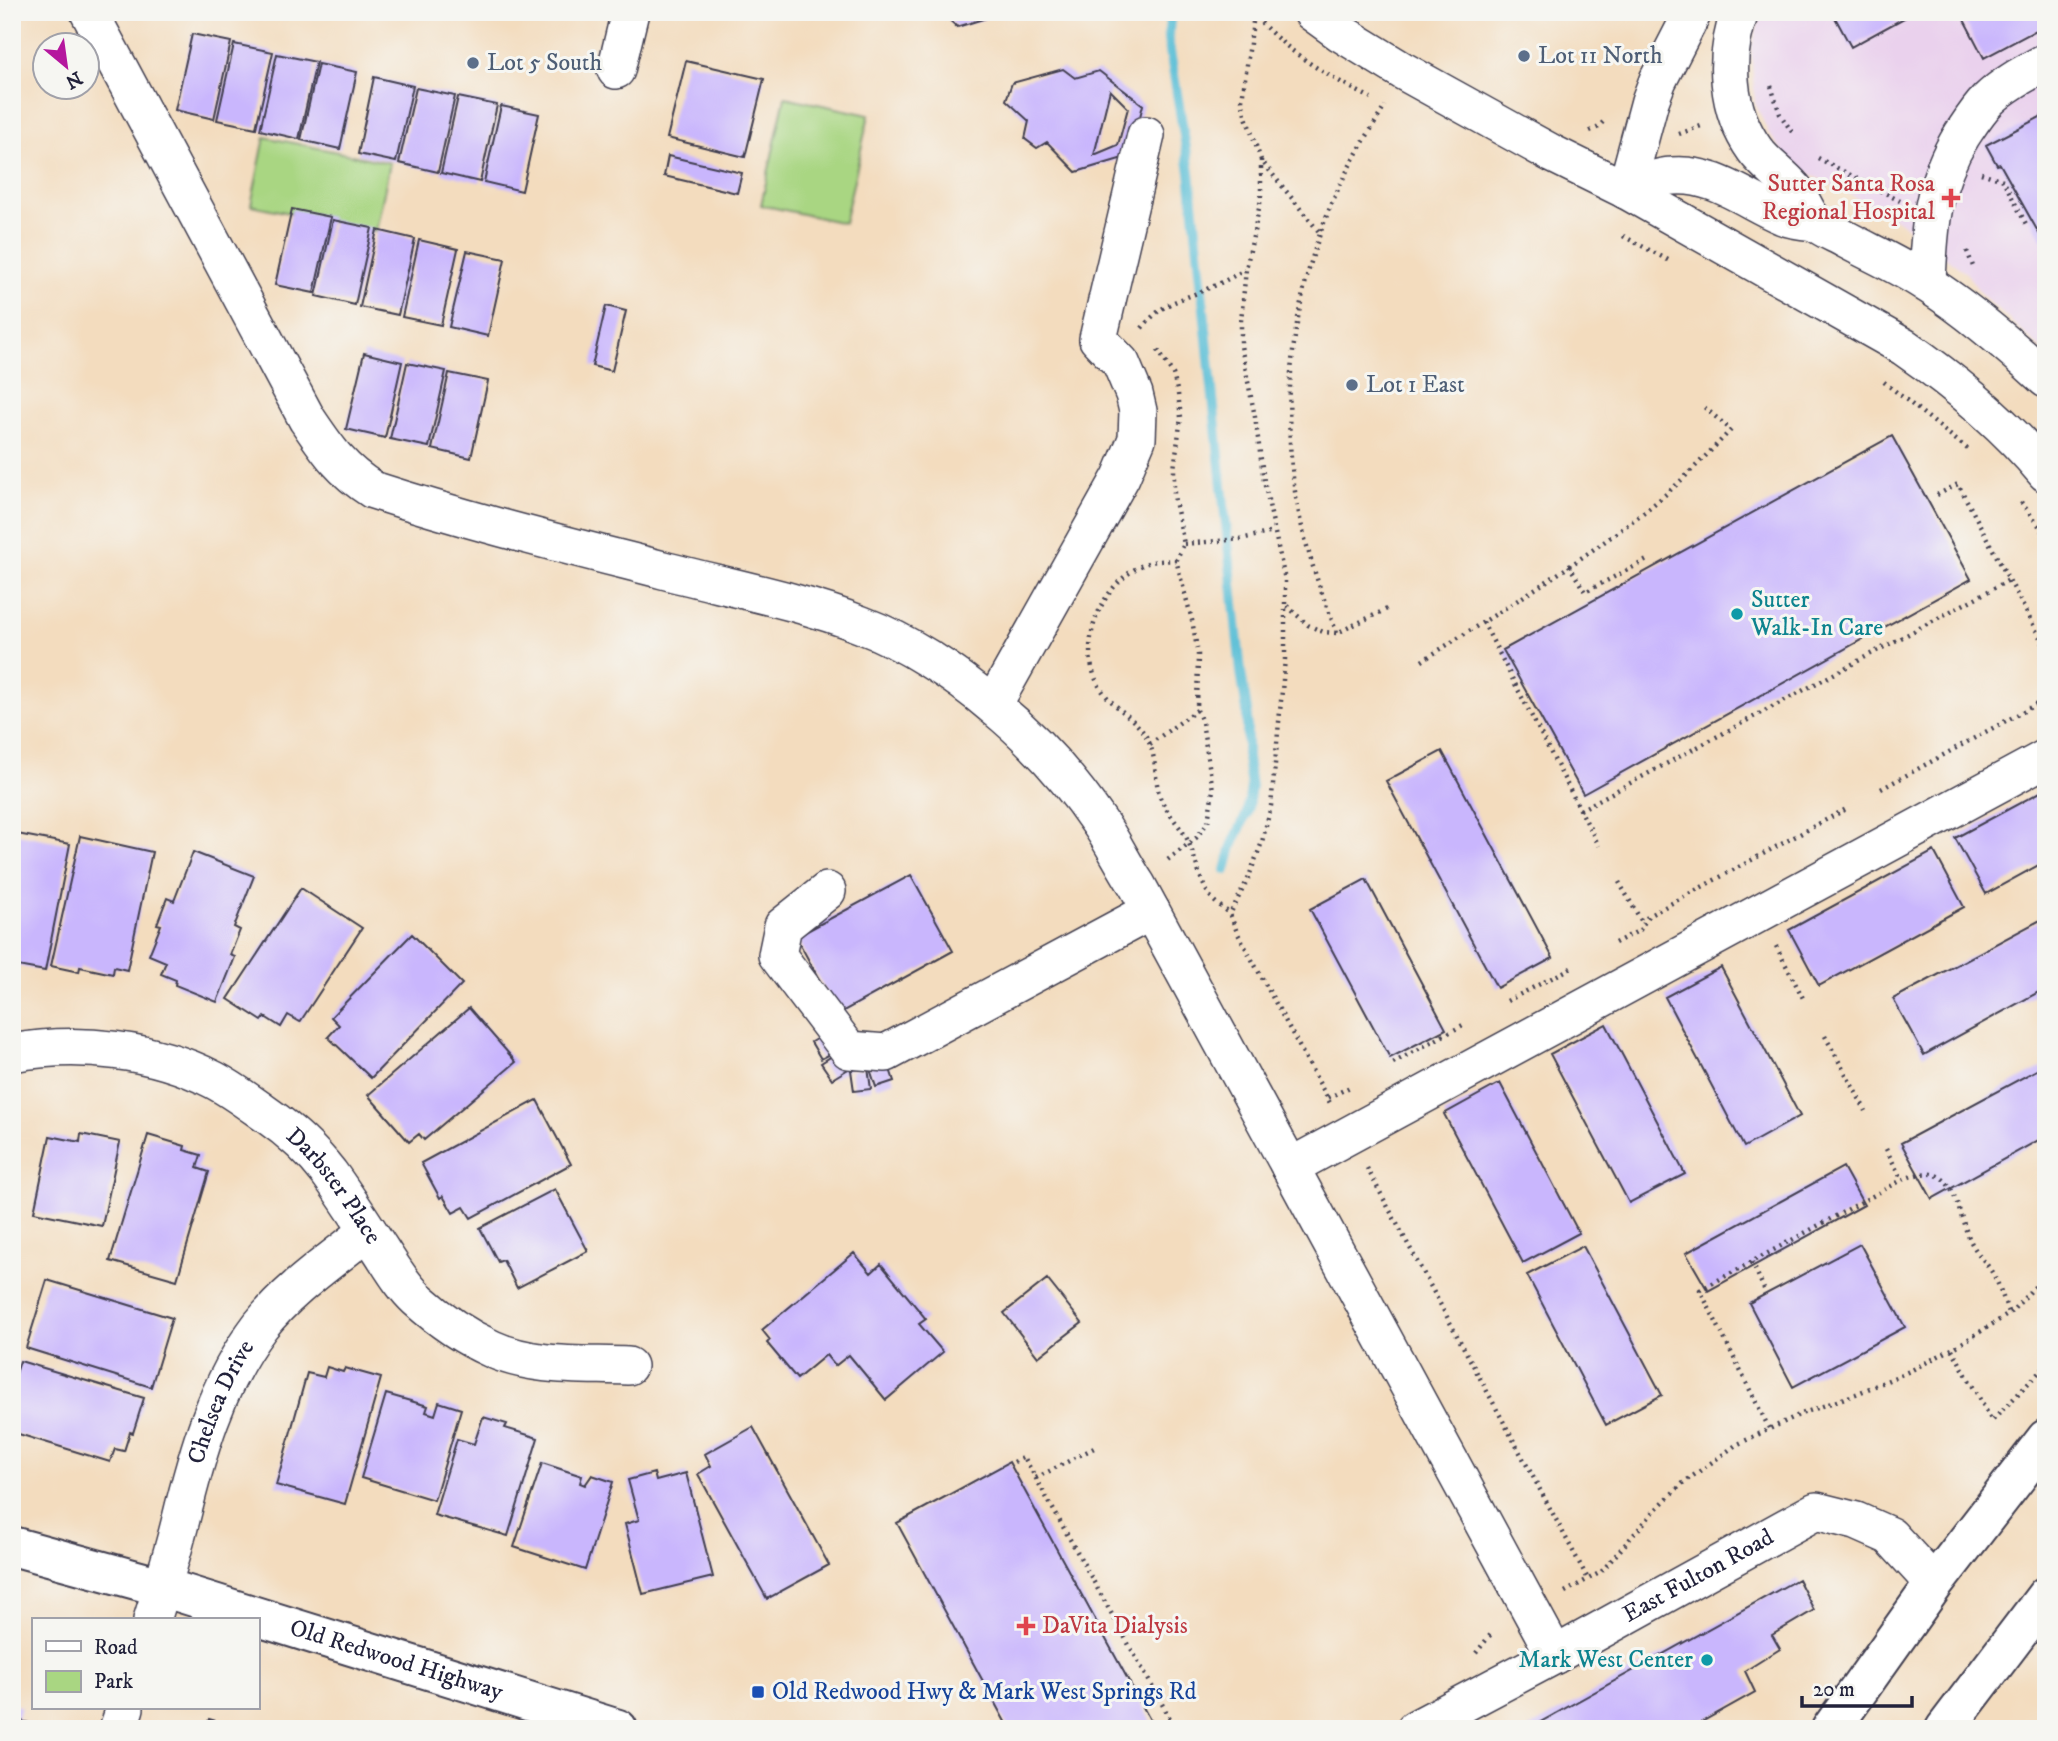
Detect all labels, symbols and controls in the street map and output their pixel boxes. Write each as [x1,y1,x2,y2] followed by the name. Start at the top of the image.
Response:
[32,32,102,102] north arrow
[1538,41,1663,71] place label: Lot 11 North
[487,48,602,78] place label: Lot 5 South
[1516,48,1532,64] marker: Lot 11 North
[465,55,481,71] marker: Lot 5 South
[61,66,86,94] text: N
[1762,169,1936,227] place label: Sutter Santa Rosa Regional Hospital
[1941,188,1961,208] marker: Sutter Santa Rosa Regional Hospital
[1366,370,1465,400] place label: Lot 1 East
[1344,377,1360,393] marker: Lot 1 East
[1750,585,1883,643] place label: Sutter Walk-In Care
[1729,606,1745,622] marker: Sutter Walk-In Care
[280,1121,388,1250] street label: Darbster Place
[181,1334,261,1468] street label: Chelsea Drive
[1618,1522,1779,1630] street label: East Fulton Road
[1042,1611,1188,1641] place label: DaVita Dialysis
[286,1613,507,1707] street label: Old Redwood Highway
[1016,1616,1036,1636] marker: DaVita Dialysis
[32,1618,259,1710] legend
[94,1635,138,1661] text: Road
[1519,1645,1693,1675] place label: Mark West Center
[1699,1652,1715,1668] marker: Mark West Center
[1802,1664,1913,1708] scale bar
[94,1669,134,1695] text: Park
[772,1677,1196,1707] place label: Old Redwood Hwy & Mark West Springs Rd
[1813,1677,1855,1703] text: 20 m
[750,1684,766,1700] marker: Old Redwood Hwy & Mark West Springs Rd

